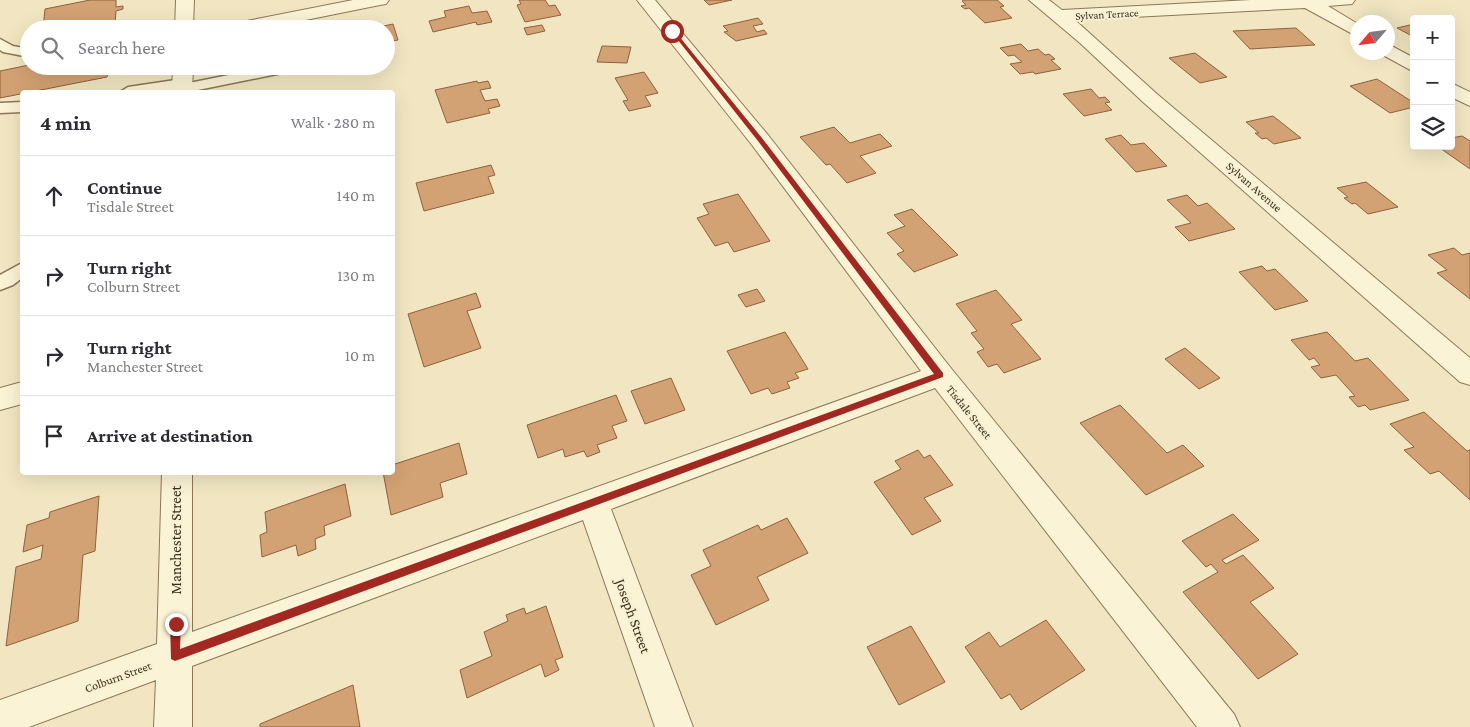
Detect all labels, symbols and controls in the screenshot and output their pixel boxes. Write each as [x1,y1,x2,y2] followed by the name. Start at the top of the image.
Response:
[1075,6,1139,23] street label: Sylvan Terrace
[1350,15,1395,60] north arrow
[1410,15,1455,150] map controls
[1410,15,1455,60] button: +
[20,20,395,75] search box
[661,20,684,43] route start
[38,34,66,62] icon: search
[78,37,165,58] text: Search here
[1410,60,1455,105] button: −
[1410,105,1455,150] button: layers
[40,111,91,135] text: 4 min
[291,114,375,131] text: Walk · 280 m
[1223,159,1285,215] street label: Sylvan Avenue
[87,177,162,198] text: Continue
[40,182,68,210] icon: ahead
[337,187,375,204] text: 140 m
[87,198,174,215] text: Tisdale Street
[87,257,172,278] text: Turn right
[40,262,68,290] icon: right
[337,267,375,284] text: 130 m
[87,278,180,295] text: Colburn Street
[87,337,172,358] text: Turn right
[40,342,68,370] icon: right
[345,347,375,364] text: 10 m
[87,358,203,375] text: Manchester Street
[943,382,996,442] street label: Tisdale Street
[40,422,68,450] icon: arrive
[87,425,253,446] text: Arrive at destination
[168,485,184,594] street label: Manchester Street
[610,575,654,657] street label: Joseph Street
[165,613,188,636] route end
[83,658,154,696] street label: Colburn Street

